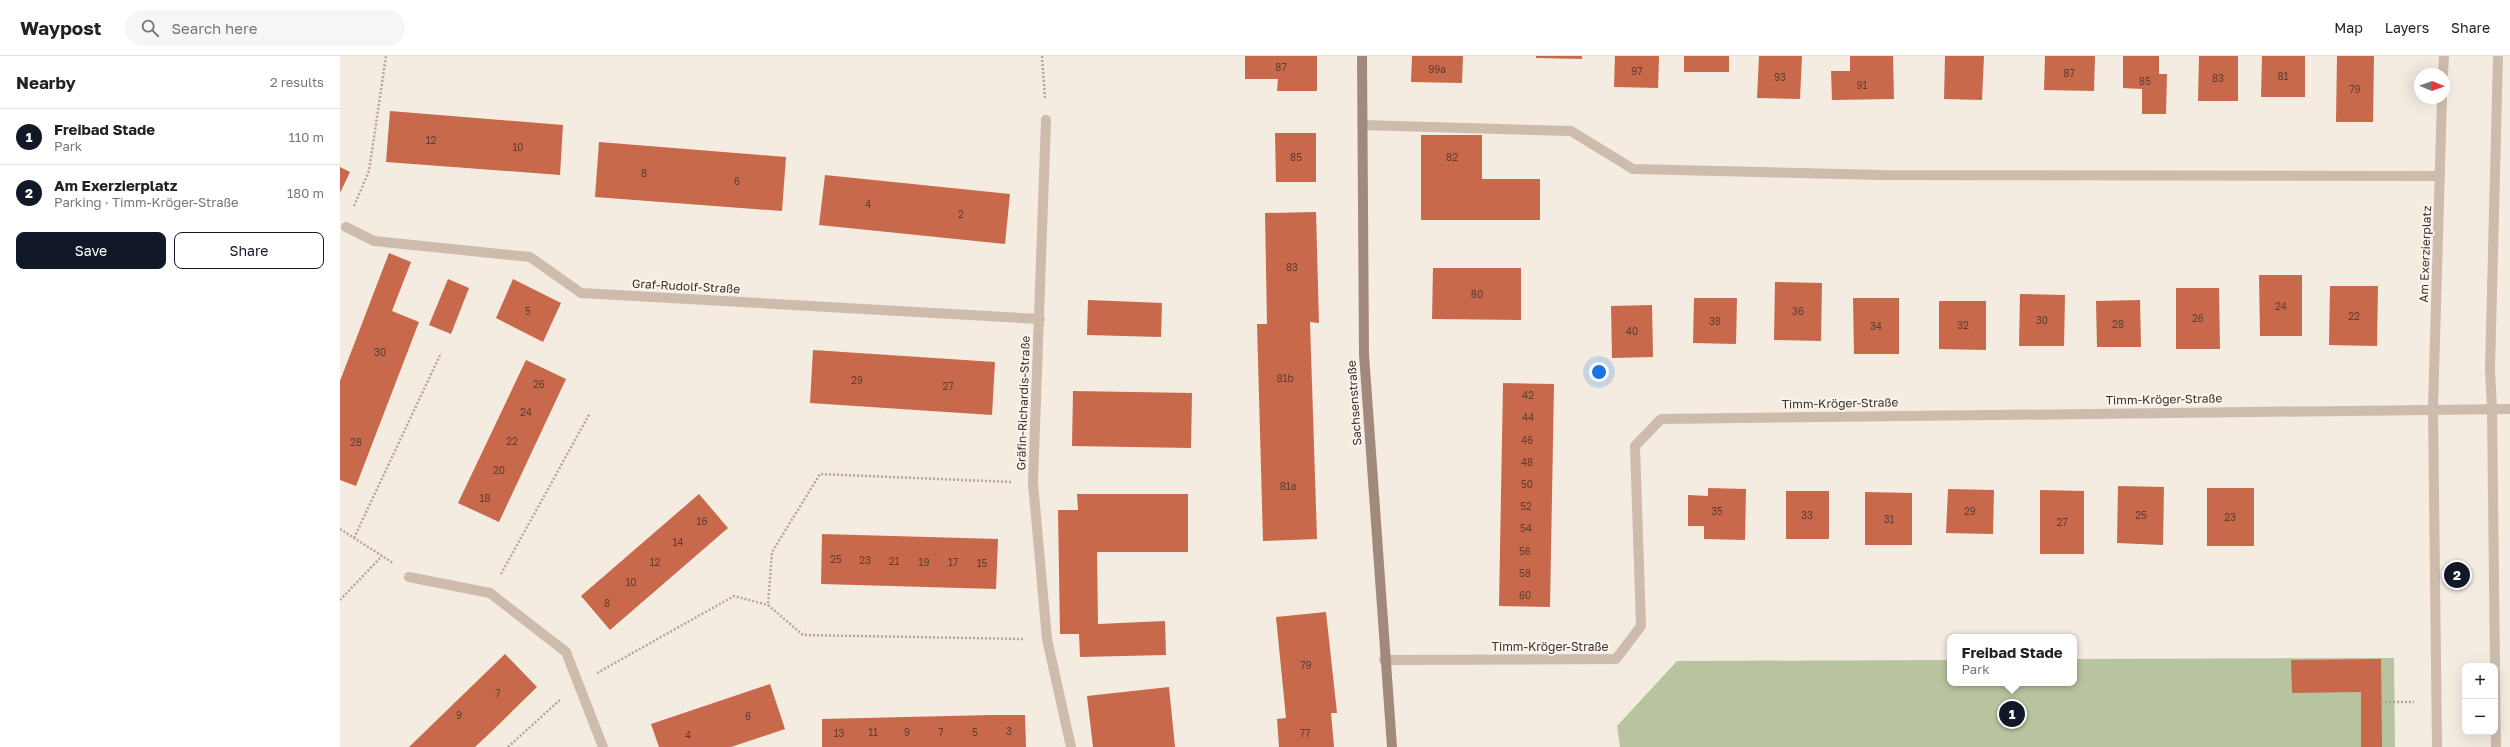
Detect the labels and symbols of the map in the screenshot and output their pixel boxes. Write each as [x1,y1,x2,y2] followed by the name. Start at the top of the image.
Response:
[1275,61,1287,73] house number: 87
[1428,63,1446,75] house number: 99a
[1631,65,1643,77] house number: 97
[2063,67,2075,79] house number: 87
[2414,68,2450,104] north arrow
[2278,70,2289,82] house number: 81
[1774,71,1786,83] house number: 93
[2212,72,2224,84] house number: 83
[2139,75,2151,87] house number: 85
[1857,79,1868,91] house number: 91
[2349,83,2361,95] house number: 79
[426,134,437,146] house number: 12
[512,141,524,153] house number: 10
[1290,151,1302,163] house number: 85
[1446,151,1458,163] house number: 82
[641,167,647,179] house number: 8
[734,175,740,187] house number: 6
[865,198,871,210] house number: 4
[2416,205,2434,303] street label: Am Exerzierplatz
[958,208,964,220] house number: 2
[1286,261,1298,273] house number: 83
[632,276,741,296] street label: Graf-Rudolf-Straße
[1471,288,1483,300] house number: 80
[2275,300,2287,312] house number: 24
[525,305,531,317] house number: 5
[1792,305,1804,317] house number: 36
[2348,310,2360,322] house number: 22
[2192,312,2204,324] house number: 26
[2036,314,2048,326] house number: 30
[1709,315,1721,327] house number: 38
[2112,318,2124,330] house number: 28
[1957,319,1969,331] house number: 32
[1870,320,1882,332] house number: 34
[1626,325,1638,337] house number: 40
[1013,335,1033,471] street label: Gräfin-Richardis-Straße
[374,346,386,358] house number: 30
[1344,360,1364,446] street label: Sachsenstraße
[1589,362,1609,382] your location
[1276,372,1294,384] house number: 81b
[851,374,863,386] house number: 29
[533,378,545,390] house number: 26
[942,380,954,392] house number: 27
[1522,389,1534,401] house number: 42
[2105,390,2223,408] street label: Timm-Kröger-Straße
[1781,394,1899,412] street label: Timm-Kröger-Straße
[520,406,532,418] house number: 24
[1522,411,1534,423] house number: 44
[1521,434,1533,446] house number: 46
[506,435,518,447] house number: 22
[350,436,362,448] house number: 28
[1521,456,1533,468] house number: 48
[493,464,505,476] house number: 20
[1521,478,1533,490] house number: 50
[1280,480,1296,492] house number: 81a
[480,492,490,504] house number: 18
[1520,500,1532,512] house number: 52
[1711,505,1723,517] house number: 35
[1964,505,1976,517] house number: 29
[1801,509,1813,521] house number: 33
[2135,509,2147,521] house number: 25
[2224,511,2236,523] house number: 23
[1884,513,1894,525] house number: 31
[697,515,707,527] house number: 16
[2056,516,2068,528] house number: 27
[1520,522,1532,534] house number: 54
[673,536,683,548] house number: 14
[1519,545,1531,557] house number: 56
[830,553,842,565] house number: 25
[859,554,871,566] house number: 23
[889,555,899,567] house number: 21
[650,556,661,568] house number: 12
[919,556,929,568] house number: 19
[948,556,958,568] house number: 17
[977,557,988,569] house number: 15
[2444,560,2470,590] pin: 2
[1519,567,1531,579] house number: 58
[625,576,637,588] house number: 10
[1519,589,1531,601] house number: 60
[604,597,610,609] house number: 8
[1492,639,1608,654] street label: Timm-Kröger-Straße
[1300,659,1312,671] house number: 79
[495,687,501,699] house number: 7
[1999,699,2025,729] pin: 1
[456,709,462,721] house number: 9
[745,710,751,722] house number: 6
[1006,725,1012,737] house number: 3
[868,726,878,738] house number: 11
[904,726,910,738] house number: 9
[938,726,944,738] house number: 7
[972,726,978,738] house number: 5
[834,727,844,739] house number: 13
[1300,727,1310,739] house number: 77
[685,729,691,741] house number: 4

